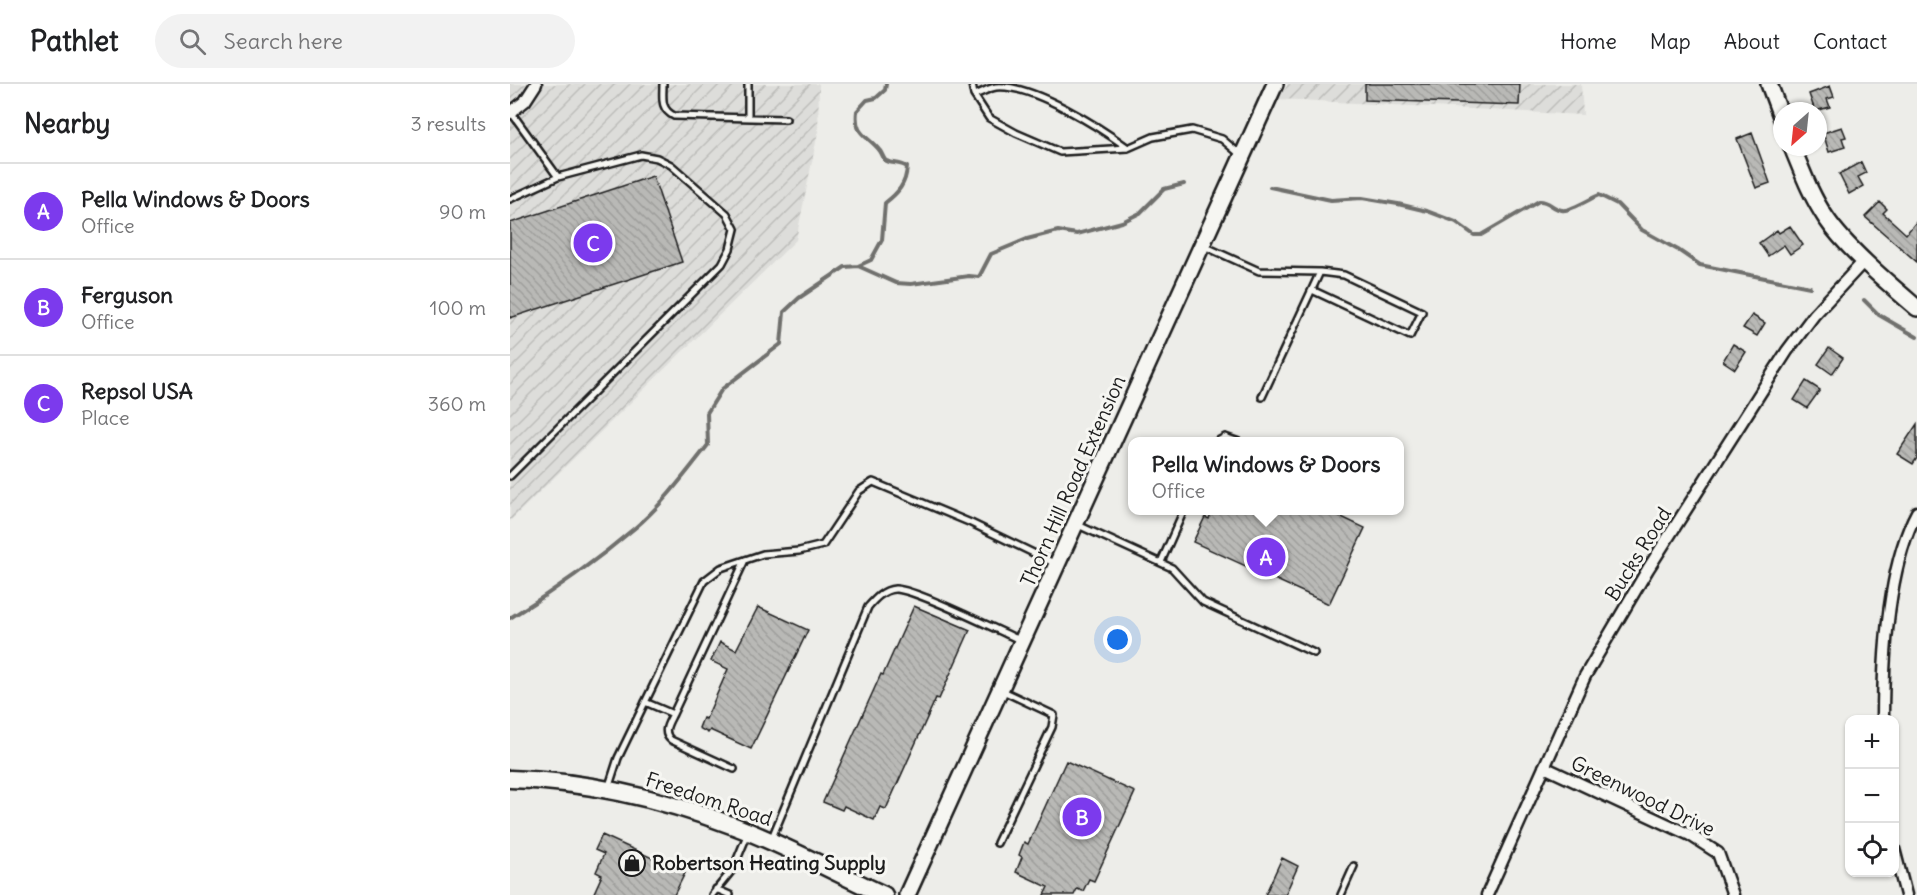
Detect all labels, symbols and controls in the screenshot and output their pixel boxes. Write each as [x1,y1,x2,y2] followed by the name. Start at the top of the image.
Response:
[155,14,575,68] search box
[30,23,119,59] text: Pathlet
[176,25,209,58] icon: search
[224,27,343,55] text: Search here
[1560,28,1617,55] text: Home
[1650,28,1691,55] text: Map
[1724,28,1780,55] text: About
[1813,28,1887,55] text: Contact
[1773,102,1827,156] north arrow
[24,107,110,140] text: Nearby
[410,111,486,136] text: 3 results
[81,185,310,213] text: Pella Windows & Doors
[37,199,50,224] text: A
[439,199,486,224] text: 90 m
[81,213,135,238] text: Office
[574,220,613,266] pin: C
[81,281,173,309] text: Ferguson
[37,295,50,320] text: B
[429,295,486,320] text: 100 m
[81,309,135,334] text: Office
[1015,371,1130,590] street label: Thorn Hill Road Extension
[81,377,193,405] text: Repsol USA
[37,391,50,416] text: C
[428,391,486,416] text: 360 m
[81,405,129,430] text: Place
[1128,437,1404,515] popup
[1152,450,1380,478] text: Pella Windows & Doors
[1152,478,1205,503] text: Office
[1599,502,1676,605] street label: Bucks Road
[1246,534,1286,580] pin: A
[1103,625,1132,654] your location
[1845,715,1899,877] map controls
[1845,715,1899,769] button: +
[1567,750,1719,841] street label: Greenwood Drive
[643,766,776,831] street label: Freedom Road
[1845,769,1899,823] button: −
[1062,794,1102,840] pin: B
[1845,823,1899,877] button: locate
[617,848,647,878] shop icon: Robertson Heating Supply
[652,850,886,875] place label: Robertson Heating Supply

